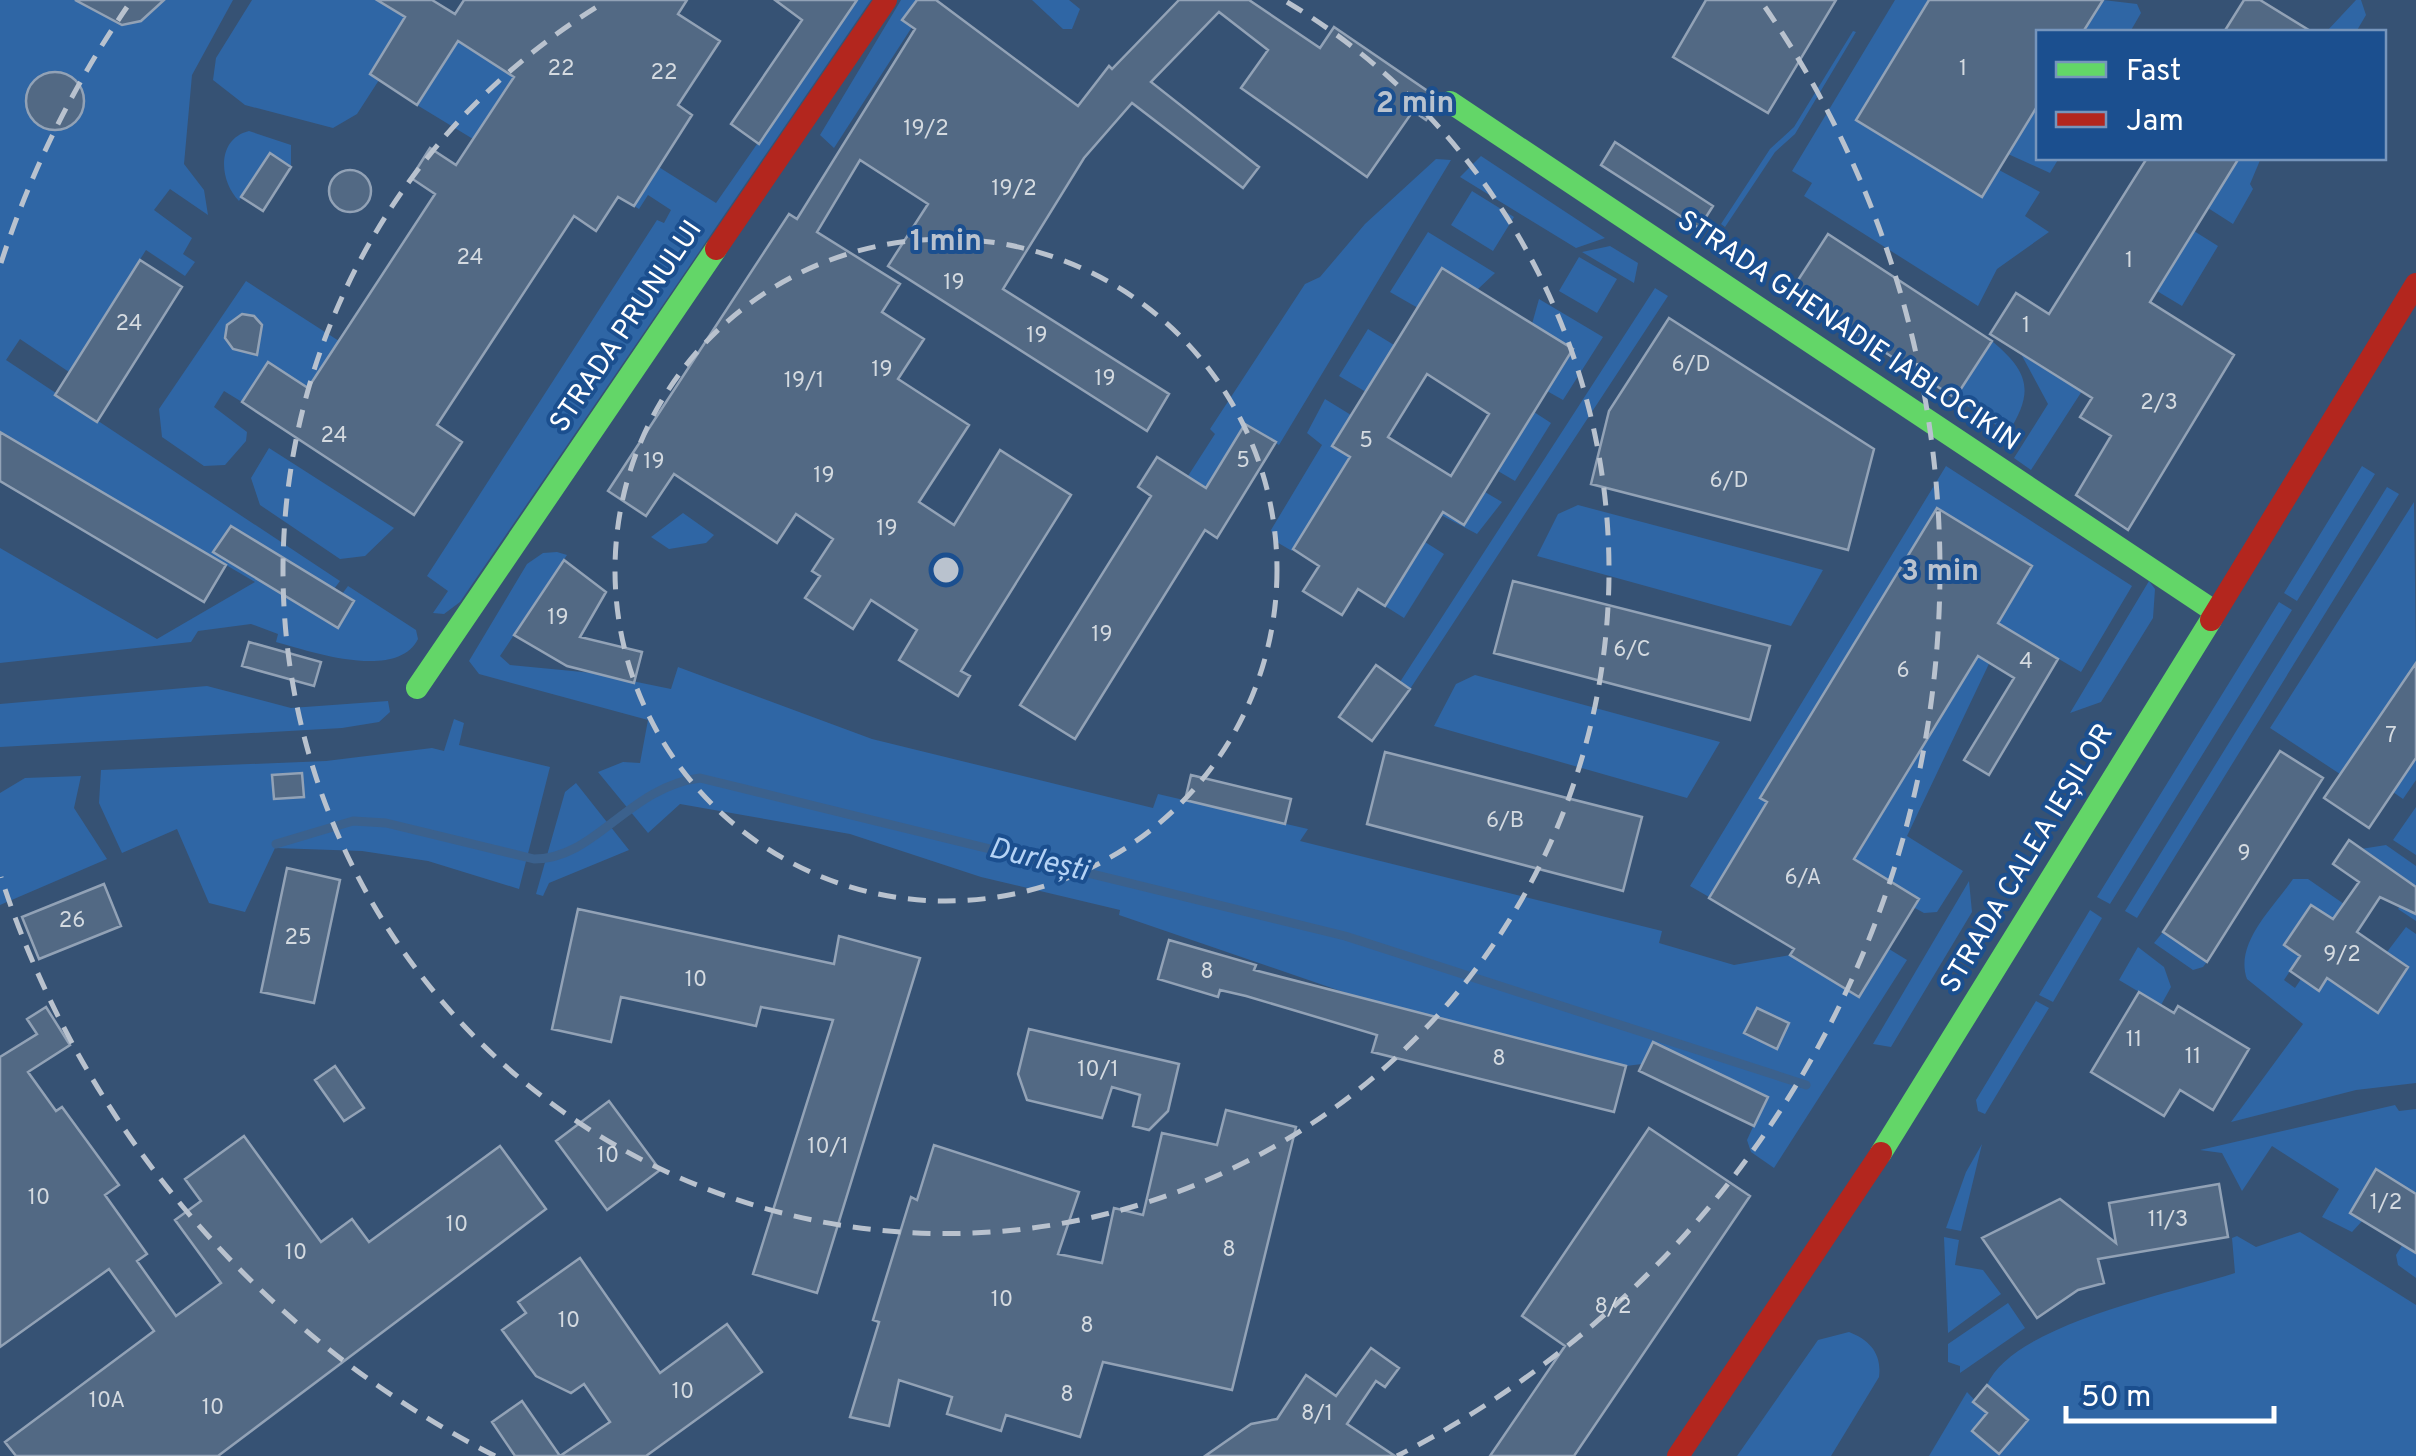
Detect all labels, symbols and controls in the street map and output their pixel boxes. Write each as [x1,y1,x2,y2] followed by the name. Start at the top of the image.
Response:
[2036,30,2386,160] legend
[2126,54,2181,91] text: Fast
[548,56,574,83] house number: 22
[1959,56,1967,83] house number: 1
[651,60,677,87] house number: 22
[1376,86,1454,123] text: 2 min
[2126,104,2184,141] text: Jam
[903,116,949,143] house number: 19/2
[991,176,1037,203] house number: 19/2
[1670,204,2026,460] street label: STRADA GHENADIE IABLOCIKIN
[543,214,711,440] street label: STRADA PRUNULUI
[910,224,982,261] text: 1 min
[457,245,483,272] house number: 24
[2125,248,2133,275] house number: 1
[943,270,965,297] house number: 19
[116,311,142,338] house number: 24
[2022,313,2030,340] house number: 1
[1026,323,1048,350] house number: 19
[1672,352,1710,379] house number: 6/D
[871,357,893,384] house number: 19
[1094,366,1116,393] house number: 19
[784,368,824,395] house number: 19/1
[2140,390,2178,417] house number: 2/3
[321,423,347,450] house number: 24
[1359,428,1373,455] house number: 5
[1236,448,1250,475] house number: 5
[643,449,665,476] house number: 19
[813,463,835,490] house number: 19
[1710,468,1748,495] house number: 6/D
[876,516,898,543] house number: 19
[928,552,964,588] centre of rings
[1901,554,1979,591] text: 3 min
[547,605,569,632] house number: 19
[1091,622,1113,649] house number: 19
[1613,637,1651,664] house number: 6/C
[2019,649,2033,676] house number: 4
[1896,658,1910,685] house number: 6
[1933,718,2123,1000] street label: STRADA CALEA IEȘILOR
[2385,723,2397,750] house number: 7
[1486,808,1524,835] house number: 6/B
[985,831,1093,892] water label: Durlești
[2237,841,2251,868] house number: 9
[1784,865,1822,892] house number: 6/A
[59,908,85,935] house number: 26
[284,925,312,952] house number: 25
[2323,942,2361,969] house number: 9/2
[1200,959,1214,986] house number: 8
[685,967,707,994] house number: 10
[2126,1027,2142,1054] house number: 11
[2185,1044,2201,1071] house number: 11
[1492,1046,1506,1073] house number: 8
[1077,1057,1119,1084] house number: 10/1
[807,1134,849,1161] house number: 10/1
[597,1143,619,1170] house number: 10
[28,1185,50,1212] house number: 10
[2370,1190,2402,1217] house number: 1/2
[2148,1207,2188,1234] house number: 11/3
[446,1212,468,1239] house number: 10
[1222,1237,1236,1264] house number: 8
[285,1240,307,1267] house number: 10
[991,1287,1013,1314] house number: 10
[1594,1294,1632,1321] house number: 8/2
[558,1308,580,1335] house number: 10
[1080,1313,1094,1340] house number: 8
[2066,1361,2274,1423] scale bar
[672,1379,694,1406] house number: 10
[2081,1380,2151,1417] text: 50 m
[1060,1382,1074,1409] house number: 8
[89,1388,125,1415] house number: 10A
[202,1395,224,1422] house number: 10
[1301,1401,1333,1428] house number: 8/1

